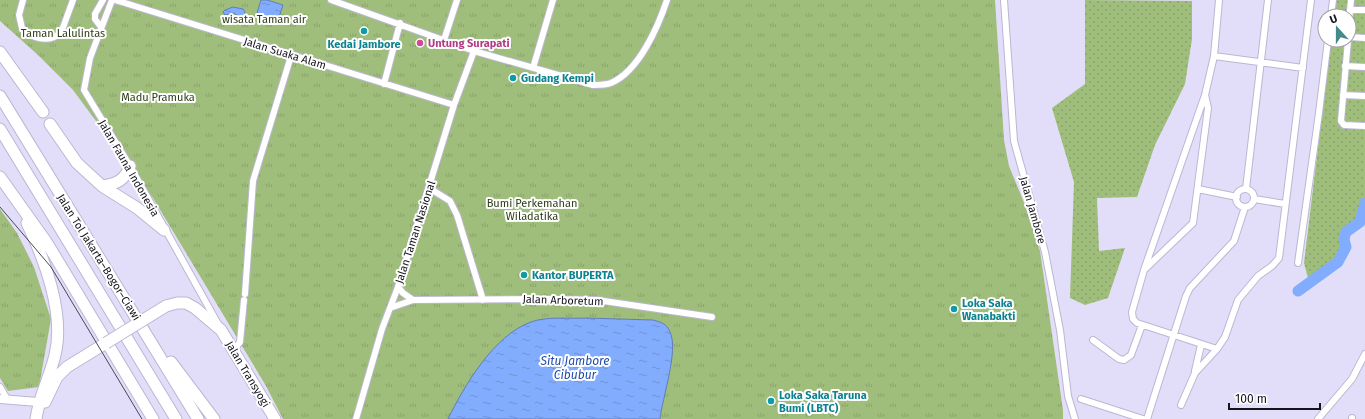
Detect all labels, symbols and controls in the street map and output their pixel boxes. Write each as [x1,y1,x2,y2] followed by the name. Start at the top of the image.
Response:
[1317,8,1357,48] north arrow
[1328,12,1339,26] text: U
[222,13,307,26] park label: wisata Taman air
[359,26,369,36] marker: Kedai Jambore
[21,27,105,40] park label: Taman Lalulintas
[242,35,328,72] street label: Jalan Suaka Alam
[428,37,510,50] place label: Untung Surapati
[327,38,401,51] place label: Kedai Jambore
[415,38,425,48] marker: Untung Surapati
[521,72,594,85] place label: Gudang Kempi
[508,73,518,83] marker: Gudang Kempi
[121,91,195,104] park label: Madu Pramuka
[96,118,162,219] street label: Jalan Fauna Indonesia
[1017,175,1048,245] street label: Jalan Jambore
[393,179,438,285] street label: Jalan Taman Nasional
[54,192,143,323] street label: Jalan Tol Jakarta–Bogor–Ciawi
[487,197,577,223] park label: Bumi Perkemahan Wiladatika
[532,269,614,282] place label: Kantor BUPERTA
[519,270,529,280] marker: Kantor BUPERTA
[522,293,604,308] street label: Jalan Arboretum
[962,297,1015,323] place label: Loka Saka Wanabakti
[949,304,959,314] marker: Loka Saka Wanabakti
[223,339,272,410] street label: Jalan Transyogi
[539,354,610,382] water label: Situ Jambore Cibubur
[1229,385,1320,411] scale bar
[779,389,867,415] place label: Loka Saka Taruna Bumi (LBTC)
[1235,392,1267,406] text: 100 m
[766,396,776,406] marker: Loka Saka Taruna Bumi (LBTC)

